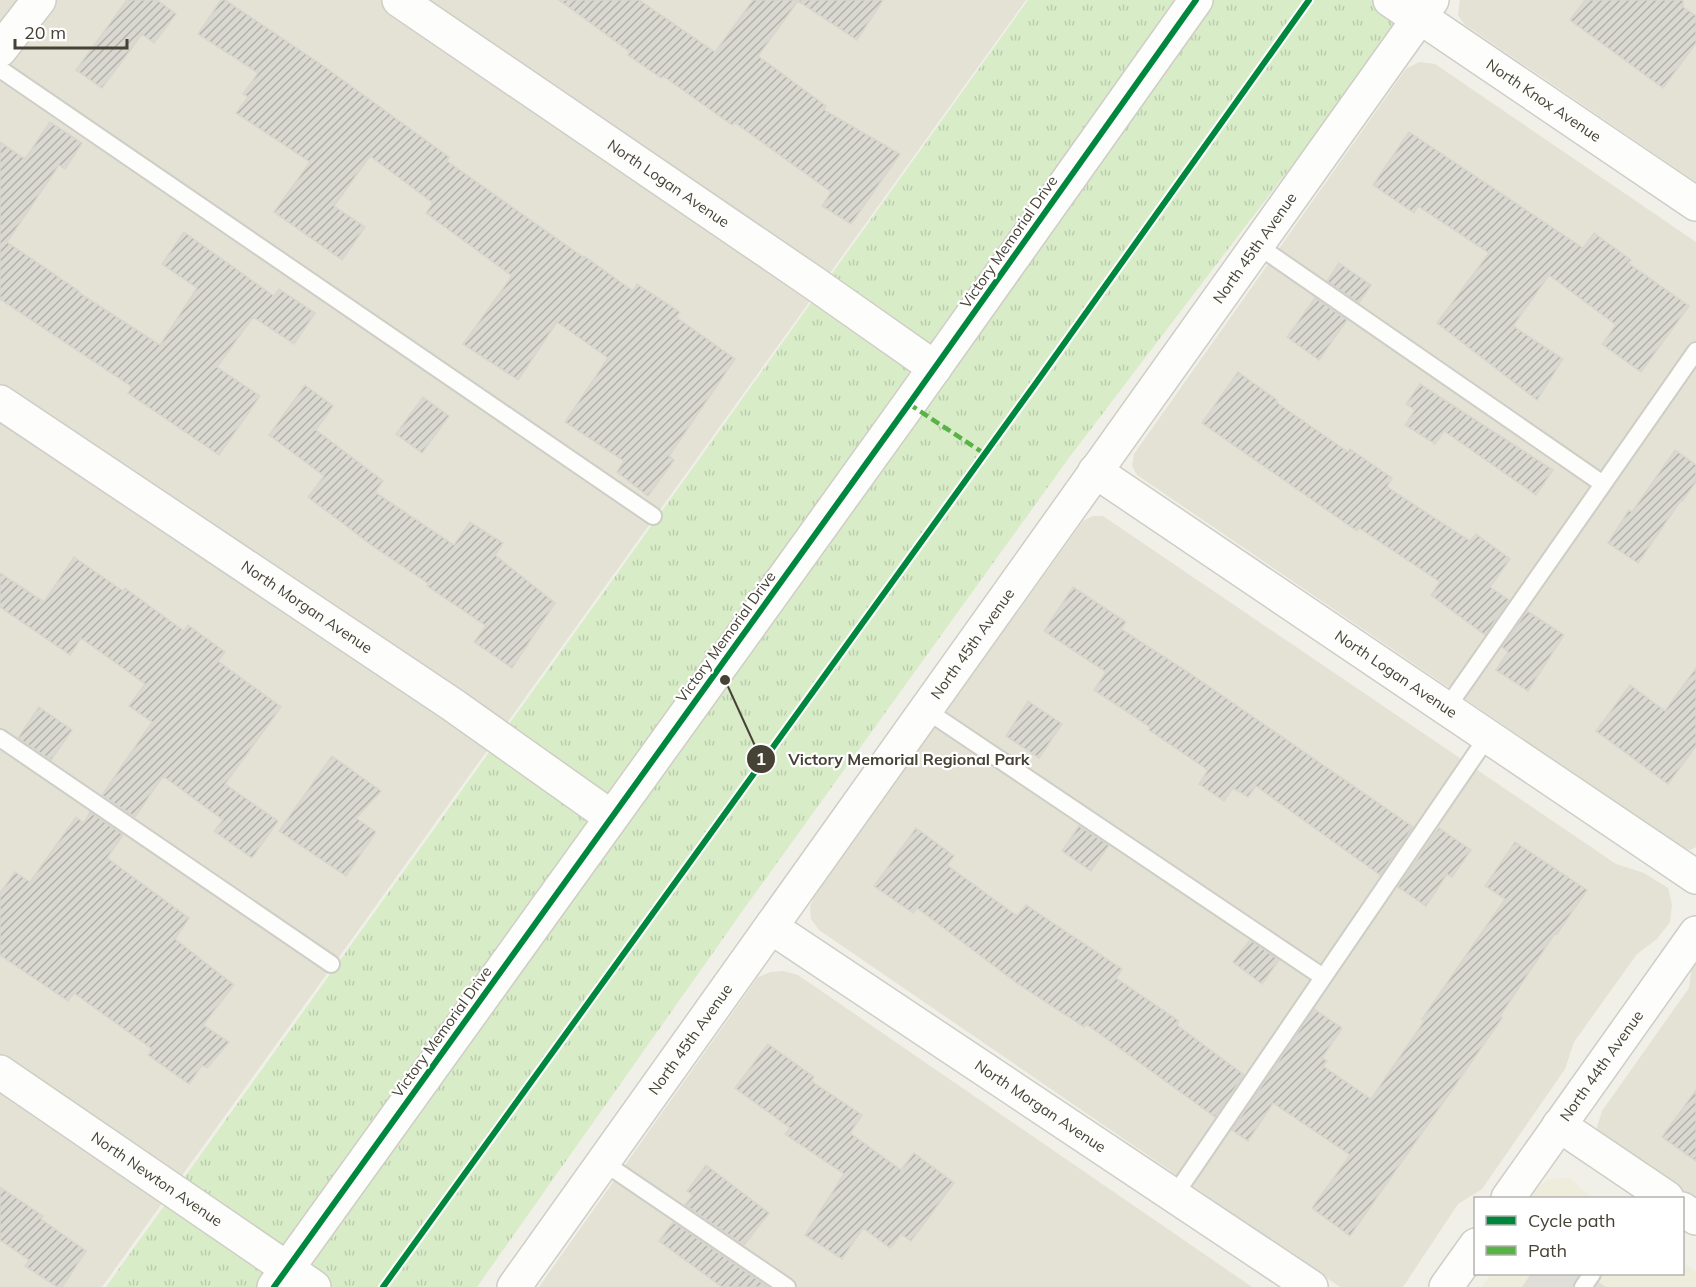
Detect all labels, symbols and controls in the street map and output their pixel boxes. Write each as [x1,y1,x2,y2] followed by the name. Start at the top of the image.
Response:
[15,12,128,50] scale bar
[24,21,66,44] text: 20 m
[1483,55,1605,146] street label: North Knox Avenue
[604,135,733,231] street label: North Logan Avenue
[956,172,1062,312] street label: Victory Memorial Drive
[1209,189,1301,307] street label: North 45th Avenue
[238,556,376,657] street label: North Morgan Avenue
[672,567,780,706] street label: Victory Memorial Drive
[926,584,1018,703] street label: North 45th Avenue
[1331,626,1461,722] street label: North Logan Avenue
[746,742,1042,776] callout: Victory Memorial Regional Park
[756,747,766,770] text: 1
[787,749,1031,769] text: Victory Memorial Regional Park
[388,962,496,1101] street label: Victory Memorial Drive
[644,980,736,1098] street label: North 45th Avenue
[1555,1006,1647,1125] street label: North 44th Avenue
[971,1056,1110,1156] street label: North Morgan Avenue
[88,1127,226,1231] street label: North Newton Avenue
[1474,1197,1684,1275] legend
[1528,1209,1615,1232] text: Cycle path
[1528,1239,1567,1262] text: Path

